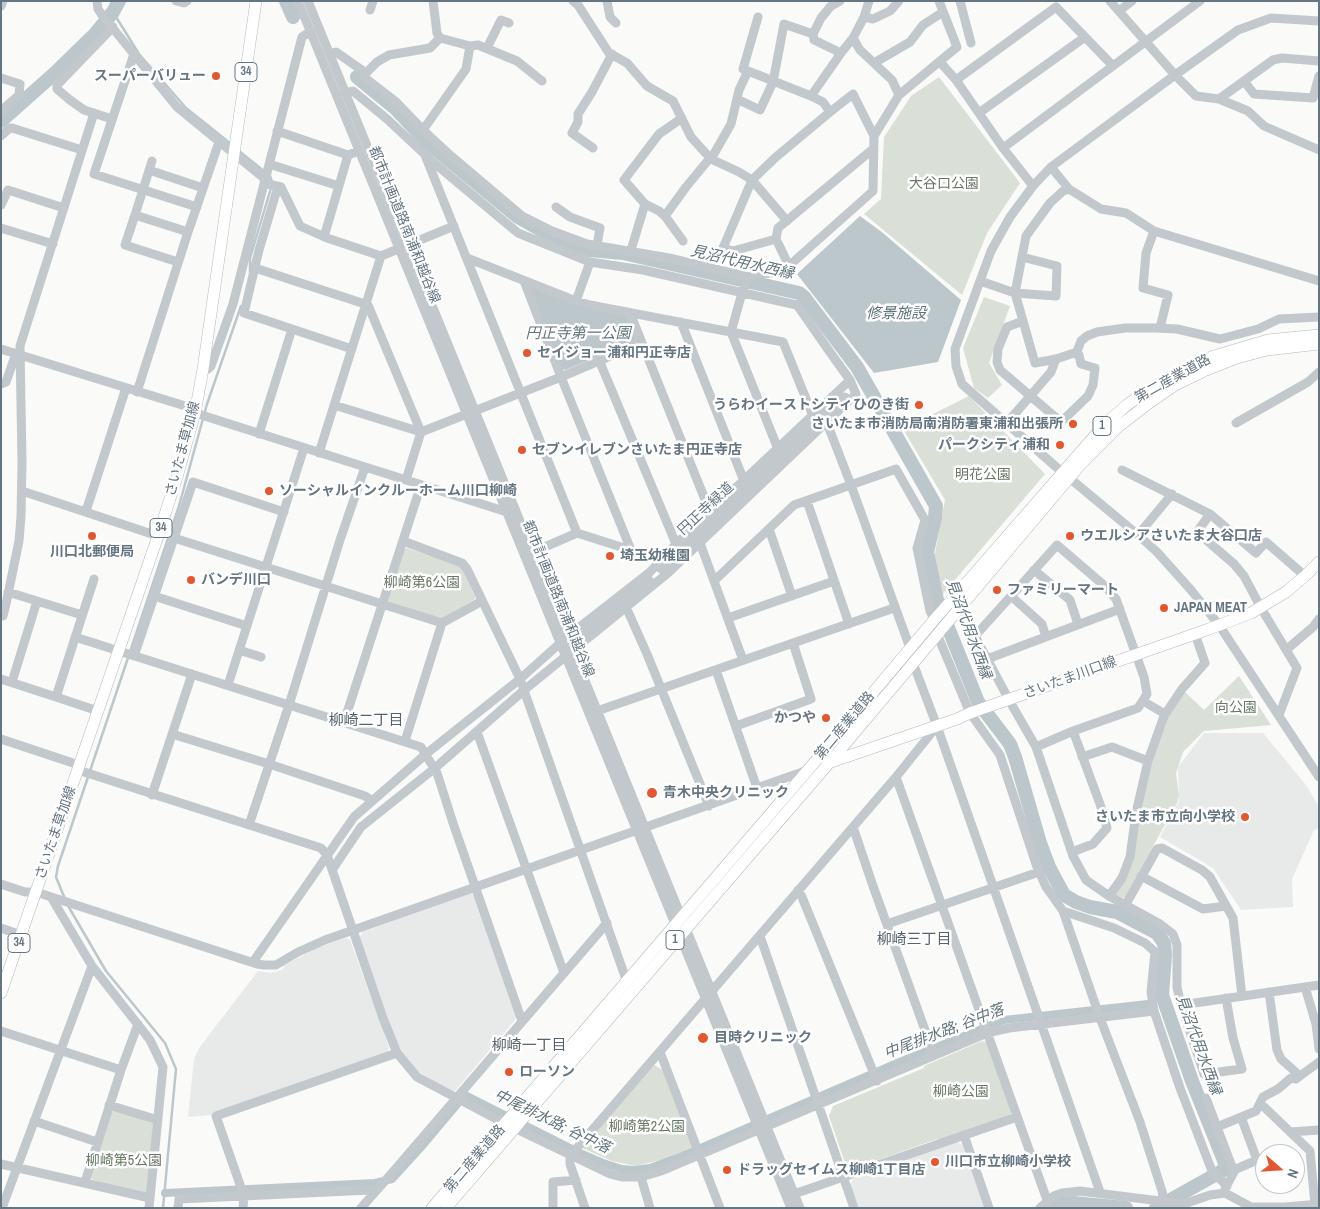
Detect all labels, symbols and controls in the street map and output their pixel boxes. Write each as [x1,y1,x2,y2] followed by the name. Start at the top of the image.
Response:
[235,62,257,82] road number: 34
[94,68,206,84] place label: スーパーバリュー
[210,70,222,82] marker: スーパーバリュー
[365,144,443,306] street label: 都市計画道路南浦和越谷線
[909,176,979,192] park label: 大谷口公園
[689,242,795,284] water label: 見沼代用水西縁
[866,305,926,323] water label: 修景施設
[526,325,630,343] water label: 円正寺第一公園
[537,345,691,361] place label: セイジョー浦和円正寺店
[521,347,533,359] marker: セイジョー浦和円正寺店
[1132,351,1214,407] street label: 第二産業道路
[713,397,909,413] place label: うらわイーストシティひのき街
[162,399,204,499] street label: さいたま草加線
[913,399,925,411] marker: うらわイーストシティひのき街
[811,416,1063,432] place label: さいたま市消防局南消防署東浦和出張所
[1093,416,1111,436] road number: 1
[1067,418,1079,430] marker: さいたま市消防局南消防署東浦和出張所
[938,437,1050,453] place label: パークシティ浦和
[1054,439,1066,451] marker: パークシティ浦和
[532,442,742,458] place label: セブンイレブンさいたま円正寺店
[516,444,528,456] marker: セブンイレブンさいたま円正寺店
[955,467,1011,483] park label: 明花公園
[675,479,737,539] street label: 円正寺緑道
[279,483,517,499] place label: ソーシャルインクルーホーム川口柳崎
[263,485,275,497] marker: ソーシャルインクルーホーム川口柳崎
[150,518,172,538] road number: 34
[519,518,597,680] street label: 都市計画道路南浦和越谷線
[1080,528,1262,544] place label: ウエルシアさいたま大谷口店
[86,530,98,542] marker: 川口北郵便局
[1064,530,1076,542] marker: ウエルシアさいたま大谷口店
[50,544,134,560] place label: 川口北郵便局
[620,548,690,564] place label: 埼玉幼稚園
[604,550,616,562] marker: 埼玉幼稚園
[201,572,271,588] place label: バンデ川口
[185,574,197,586] marker: バンデ川口
[384,575,460,591] park label: 柳崎第6公園
[942,577,994,681] water label: 見沼代用水西縁
[1007,582,1119,598] place label: ファミリーマート
[991,584,1003,596] marker: ファミリーマート
[1174,600,1247,616] place label: JAPAN MEAT
[1158,602,1170,614] marker: JAPAN MEAT
[1021,653,1119,703] street label: さいたま川口線
[812,688,878,764] street label: 第二産業道路
[1215,700,1257,716] park label: 向公園
[774,710,816,726] place label: かつや
[329,712,403,730] district label: 柳崎二丁目
[820,712,832,724] marker: かつや
[32,784,80,882] street label: さいたま草加線
[663,785,789,801] place label: 青木中央クリニック
[645,786,659,800] marker: 青木中央クリニック
[1095,809,1235,825] place label: さいたま市立向小学校
[1239,811,1251,823] marker: さいたま市立向小学校
[666,930,684,950] road number: 1
[877,931,951,949] district label: 柳崎三丁目
[8,934,30,952] road number: 34
[1172,993,1224,1097] water label: 見沼代用水西縁
[882,1001,1006,1063] water label: 中尾排水路; 谷中落
[714,1030,812,1046] place label: 目時クリニック
[696,1031,710,1045] marker: 目時クリニック
[492,1037,566,1055] district label: 柳崎一丁目
[519,1064,575,1080] place label: ローソン
[503,1066,515,1078] marker: ローソン
[933,1084,989,1100] park label: 柳崎公園
[491,1086,613,1158] water label: 中尾排水路; 谷中落
[609,1119,685,1135] park label: 柳崎第2公園
[441,1122,509,1196] street label: 第二産業道路
[1255,1144,1305,1194] north arrow
[86,1153,162,1169] park label: 柳崎第5公園
[945,1154,1071,1170] place label: 川口市立柳崎小学校
[929,1156,941,1168] marker: 川口市立柳崎小学校
[737,1162,925,1178] place label: ドラッグセイムス柳崎1丁目店
[721,1164,733,1176] marker: ドラッグセイムス柳崎1丁目店
[1283,1167,1303,1180] text: N

